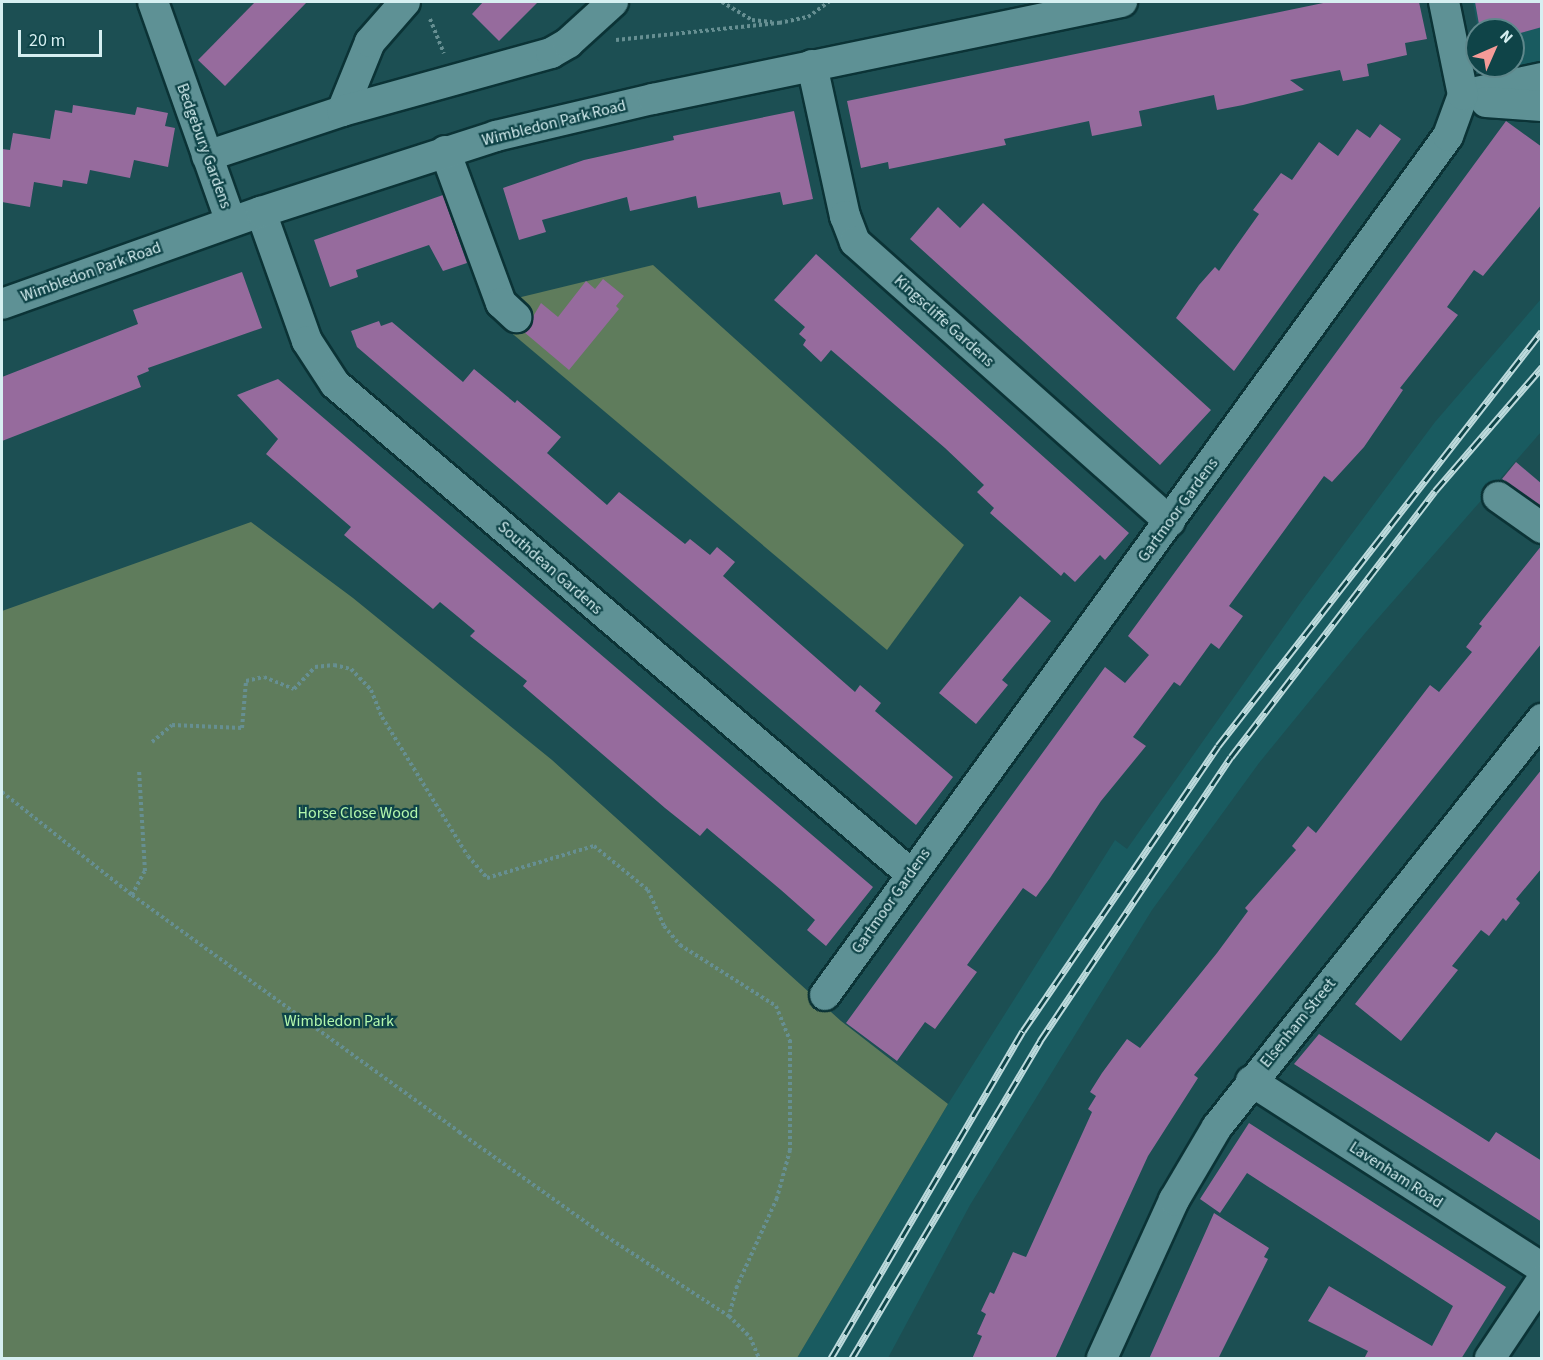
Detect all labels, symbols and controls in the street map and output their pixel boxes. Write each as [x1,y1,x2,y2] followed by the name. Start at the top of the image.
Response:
[21,18,105,56] scale bar
[1465,18,1525,78] north arrow
[1495,25,1518,48] text: N
[29,28,65,53] text: 20 m
[172,81,236,211] street label: Bedgebury Gardens
[480,96,628,150] street label: Wimbledon Park Road
[18,238,164,306] street label: Wimbledon Park Road
[890,271,998,371] street label: Kingscliffe Gardens
[1134,454,1222,566] street label: Gartmoor Gardens
[494,517,606,619] street label: Southdean Gardens
[298,803,418,823] park label: Horse Close Wood
[848,845,934,957] street label: Gartmoor Gardens
[1256,975,1340,1071] street label: Elsenham Street
[284,1011,394,1031] park label: Wimbledon Park
[1346,1138,1446,1212] street label: Lavenham Road

